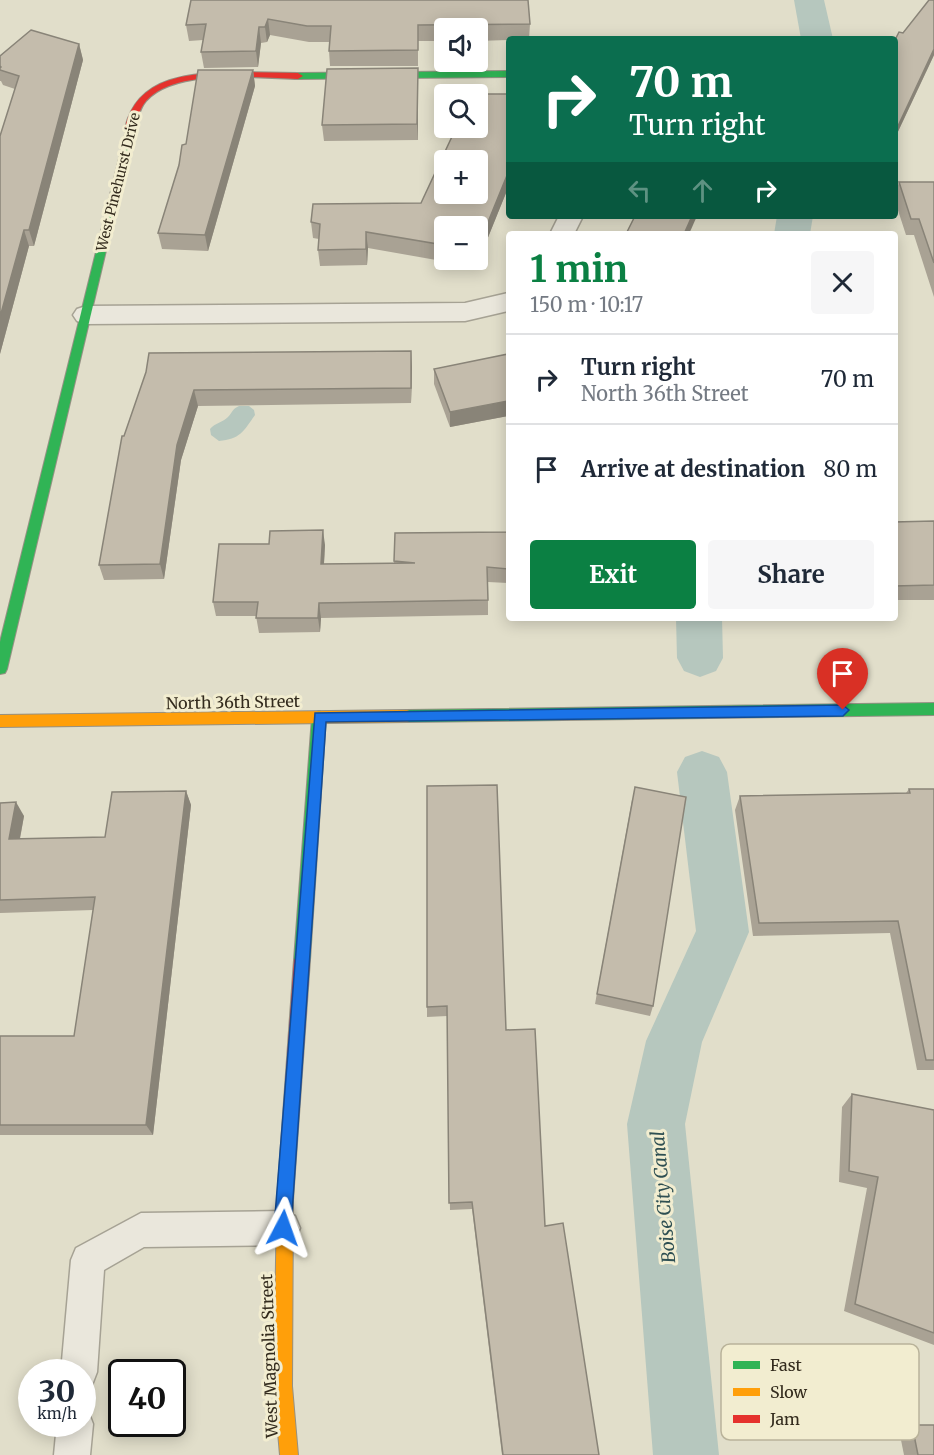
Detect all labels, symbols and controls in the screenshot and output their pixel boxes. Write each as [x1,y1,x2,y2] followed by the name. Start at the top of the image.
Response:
[434,18,488,270] map controls
[434,18,488,72] button: sound
[629,56,733,108] text: 70 m
[530,60,608,138] icon: right
[434,84,488,138] button: search
[629,108,766,142] text: Turn right
[92,111,144,254] street label: West Pinehurst Drive
[434,150,488,204] button: +
[623,174,656,207] icon: left
[686,174,719,207] icon: ahead
[749,174,782,207] icon: right
[434,216,488,270] button: −
[530,247,628,292] text: 1 min
[811,251,874,314] button: close
[530,292,643,317] text: 150 m · 10:17
[581,353,695,381] text: Turn right
[530,363,563,396] icon: right
[821,365,874,393] text: 70 m
[581,381,749,406] text: North 36th Street
[530,453,563,486] icon: arrive
[581,455,805,483] text: Arrive at destination
[823,455,877,483] text: 80 m
[530,540,696,609] button: Exit
[708,540,874,609] button: Share
[817,648,868,710] pin
[826,657,859,690] icon: arrive
[166,691,301,713] street label: North 36th Street
[646,1130,680,1264] water label: Boise City Canal
[251,1196,315,1260] position arrow
[256,1273,282,1439] street label: West Magnolia Street
[721,1344,919,1440] legend
[770,1355,803,1375] text: Fast
[108,1359,186,1437] speed limit sign: 40
[39,1372,75,1410] text: 30
[770,1382,808,1402] text: Slow
[37,1404,77,1423] text: km/h
[769,1409,800,1429] text: Jam

